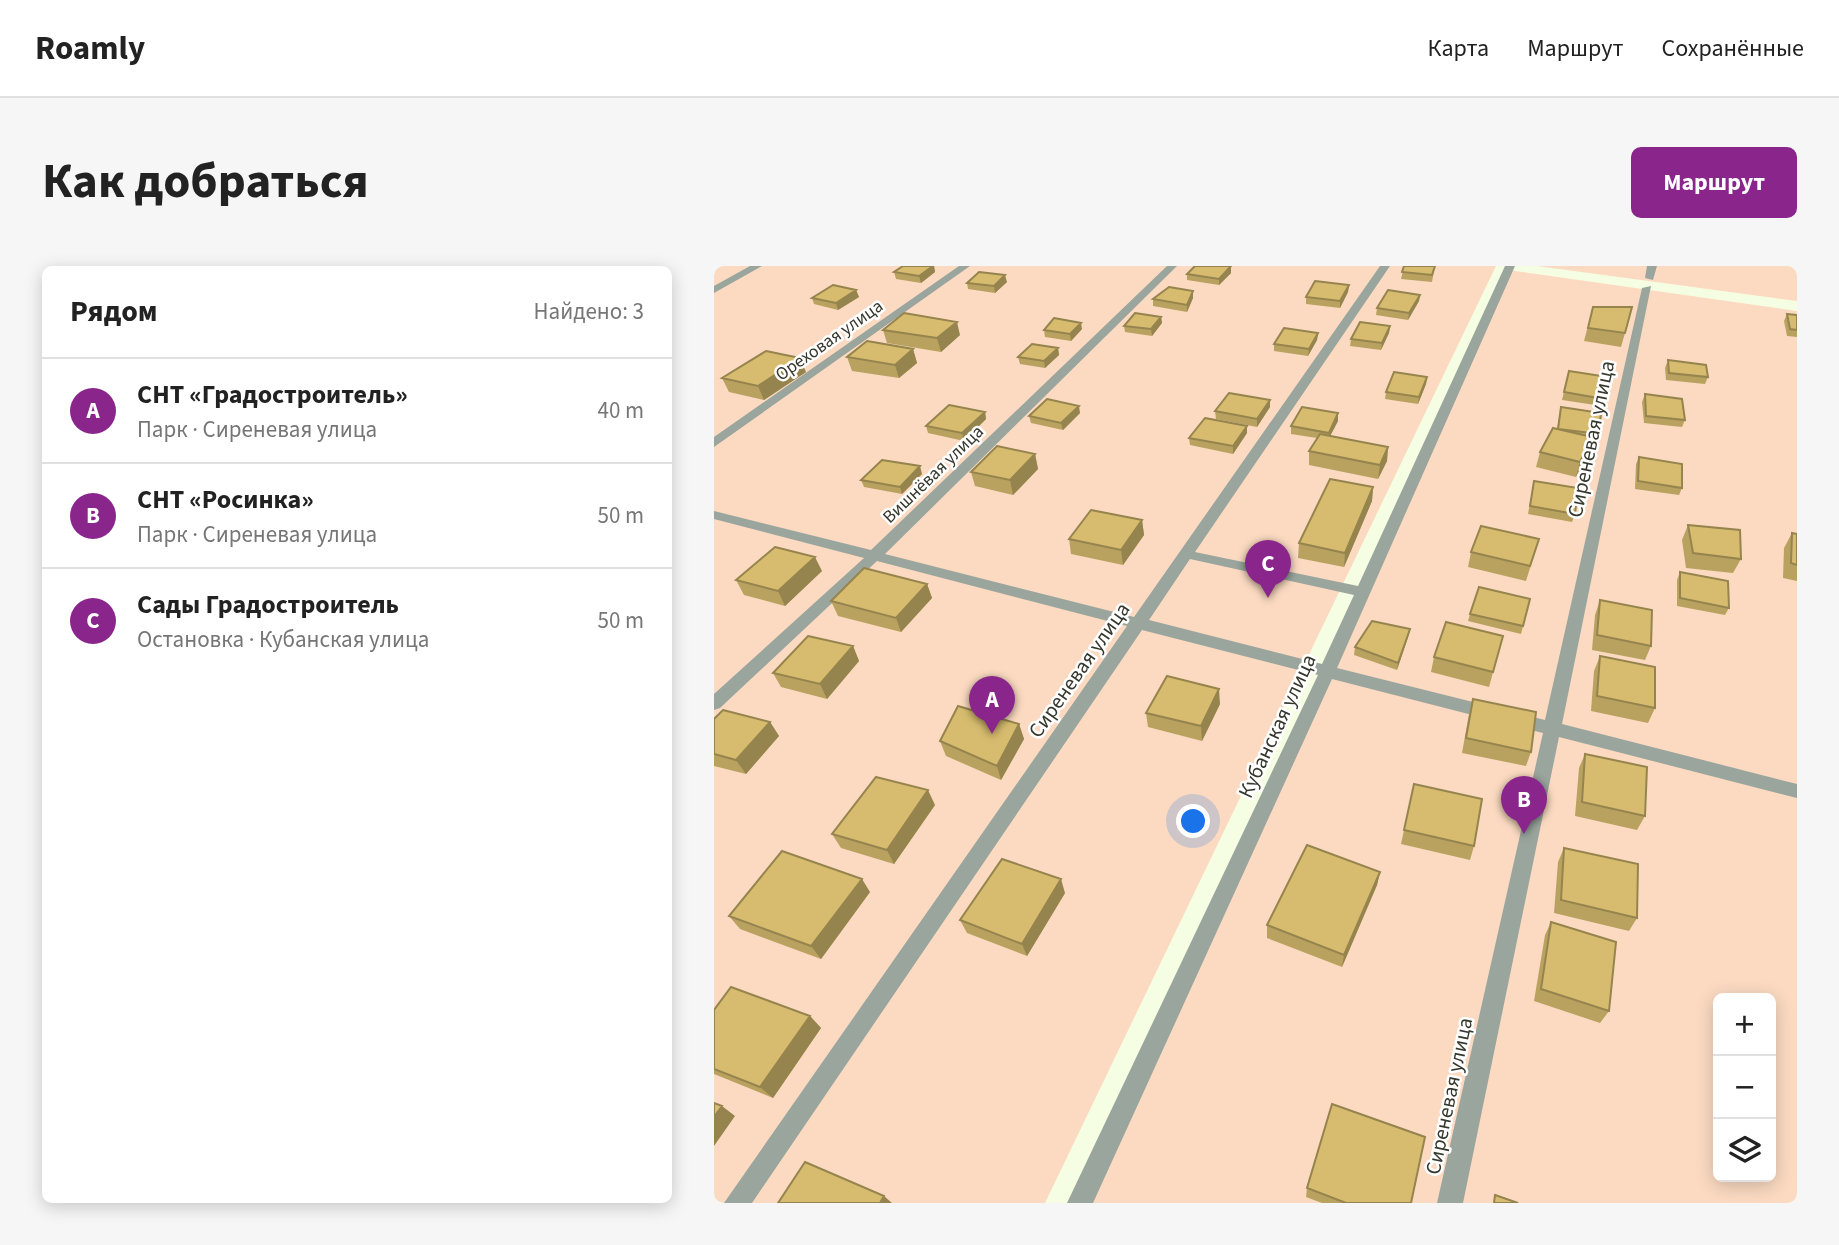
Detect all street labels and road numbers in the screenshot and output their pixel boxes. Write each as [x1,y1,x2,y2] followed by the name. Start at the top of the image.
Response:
[770,294,888,387] street label: Ореховая улица
[1560,358,1622,520] street label: Сиреневая улица
[877,420,989,529] street label: Вишнёвая улица
[1021,596,1137,744] street label: Сиреневая улица
[1231,649,1323,803] street label: Кубанская улица
[1418,1015,1480,1177] street label: Сиреневая улица

